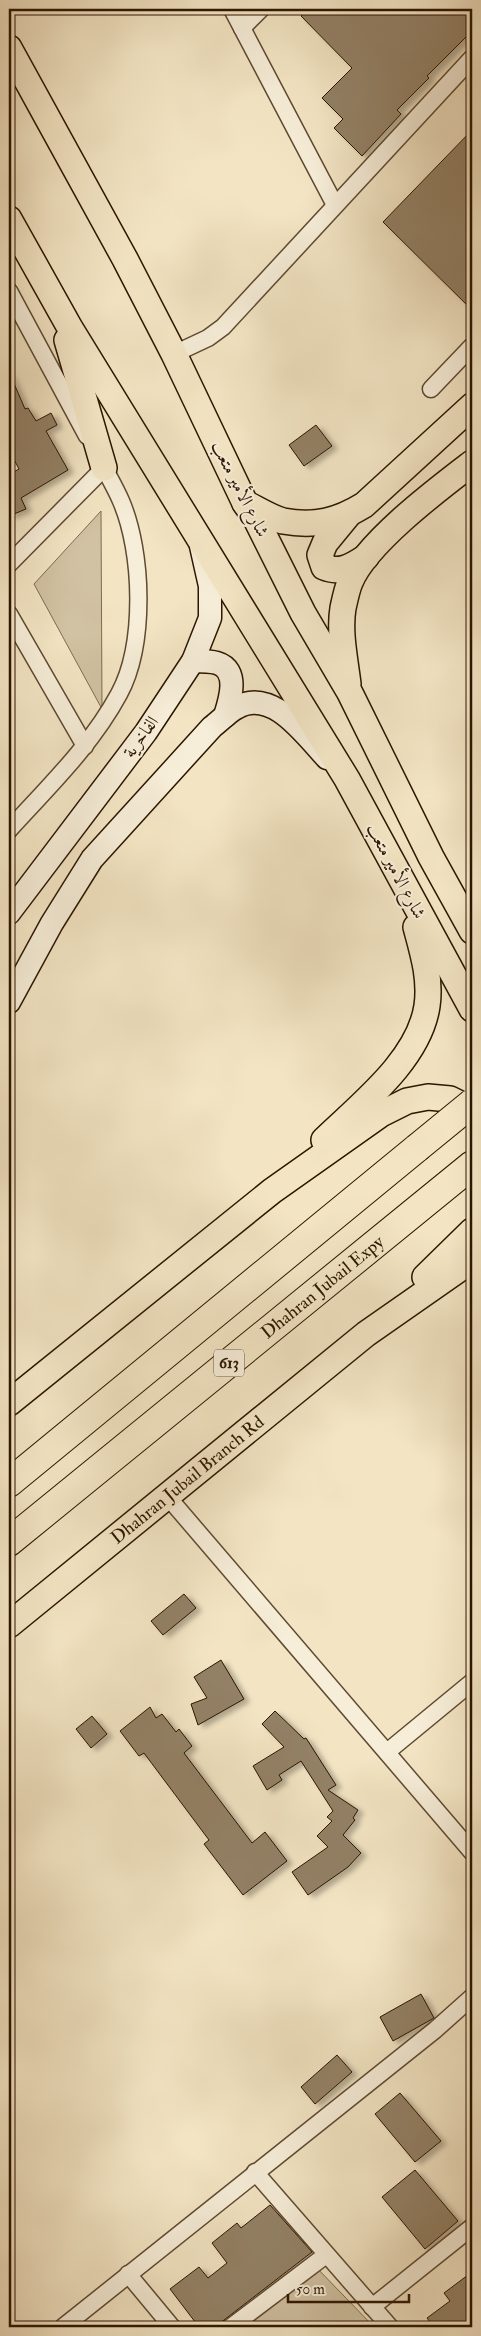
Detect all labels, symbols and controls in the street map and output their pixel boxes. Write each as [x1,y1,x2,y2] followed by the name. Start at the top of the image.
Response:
[203,436,276,542] street label: شارع الأمير متعب
[118,711,164,762] street label: الفاخرية
[359,818,433,924] street label: شارع الأمير متعب
[256,1229,389,1344] street label: Dhahran Jubail Expy
[214,1350,244,1376] road number: 613
[106,1410,269,1549] street label: Dhahran Jubail Branch Rd
[288,2271,410,2303] scale bar
[296,2280,325,2299] text: 50 m

